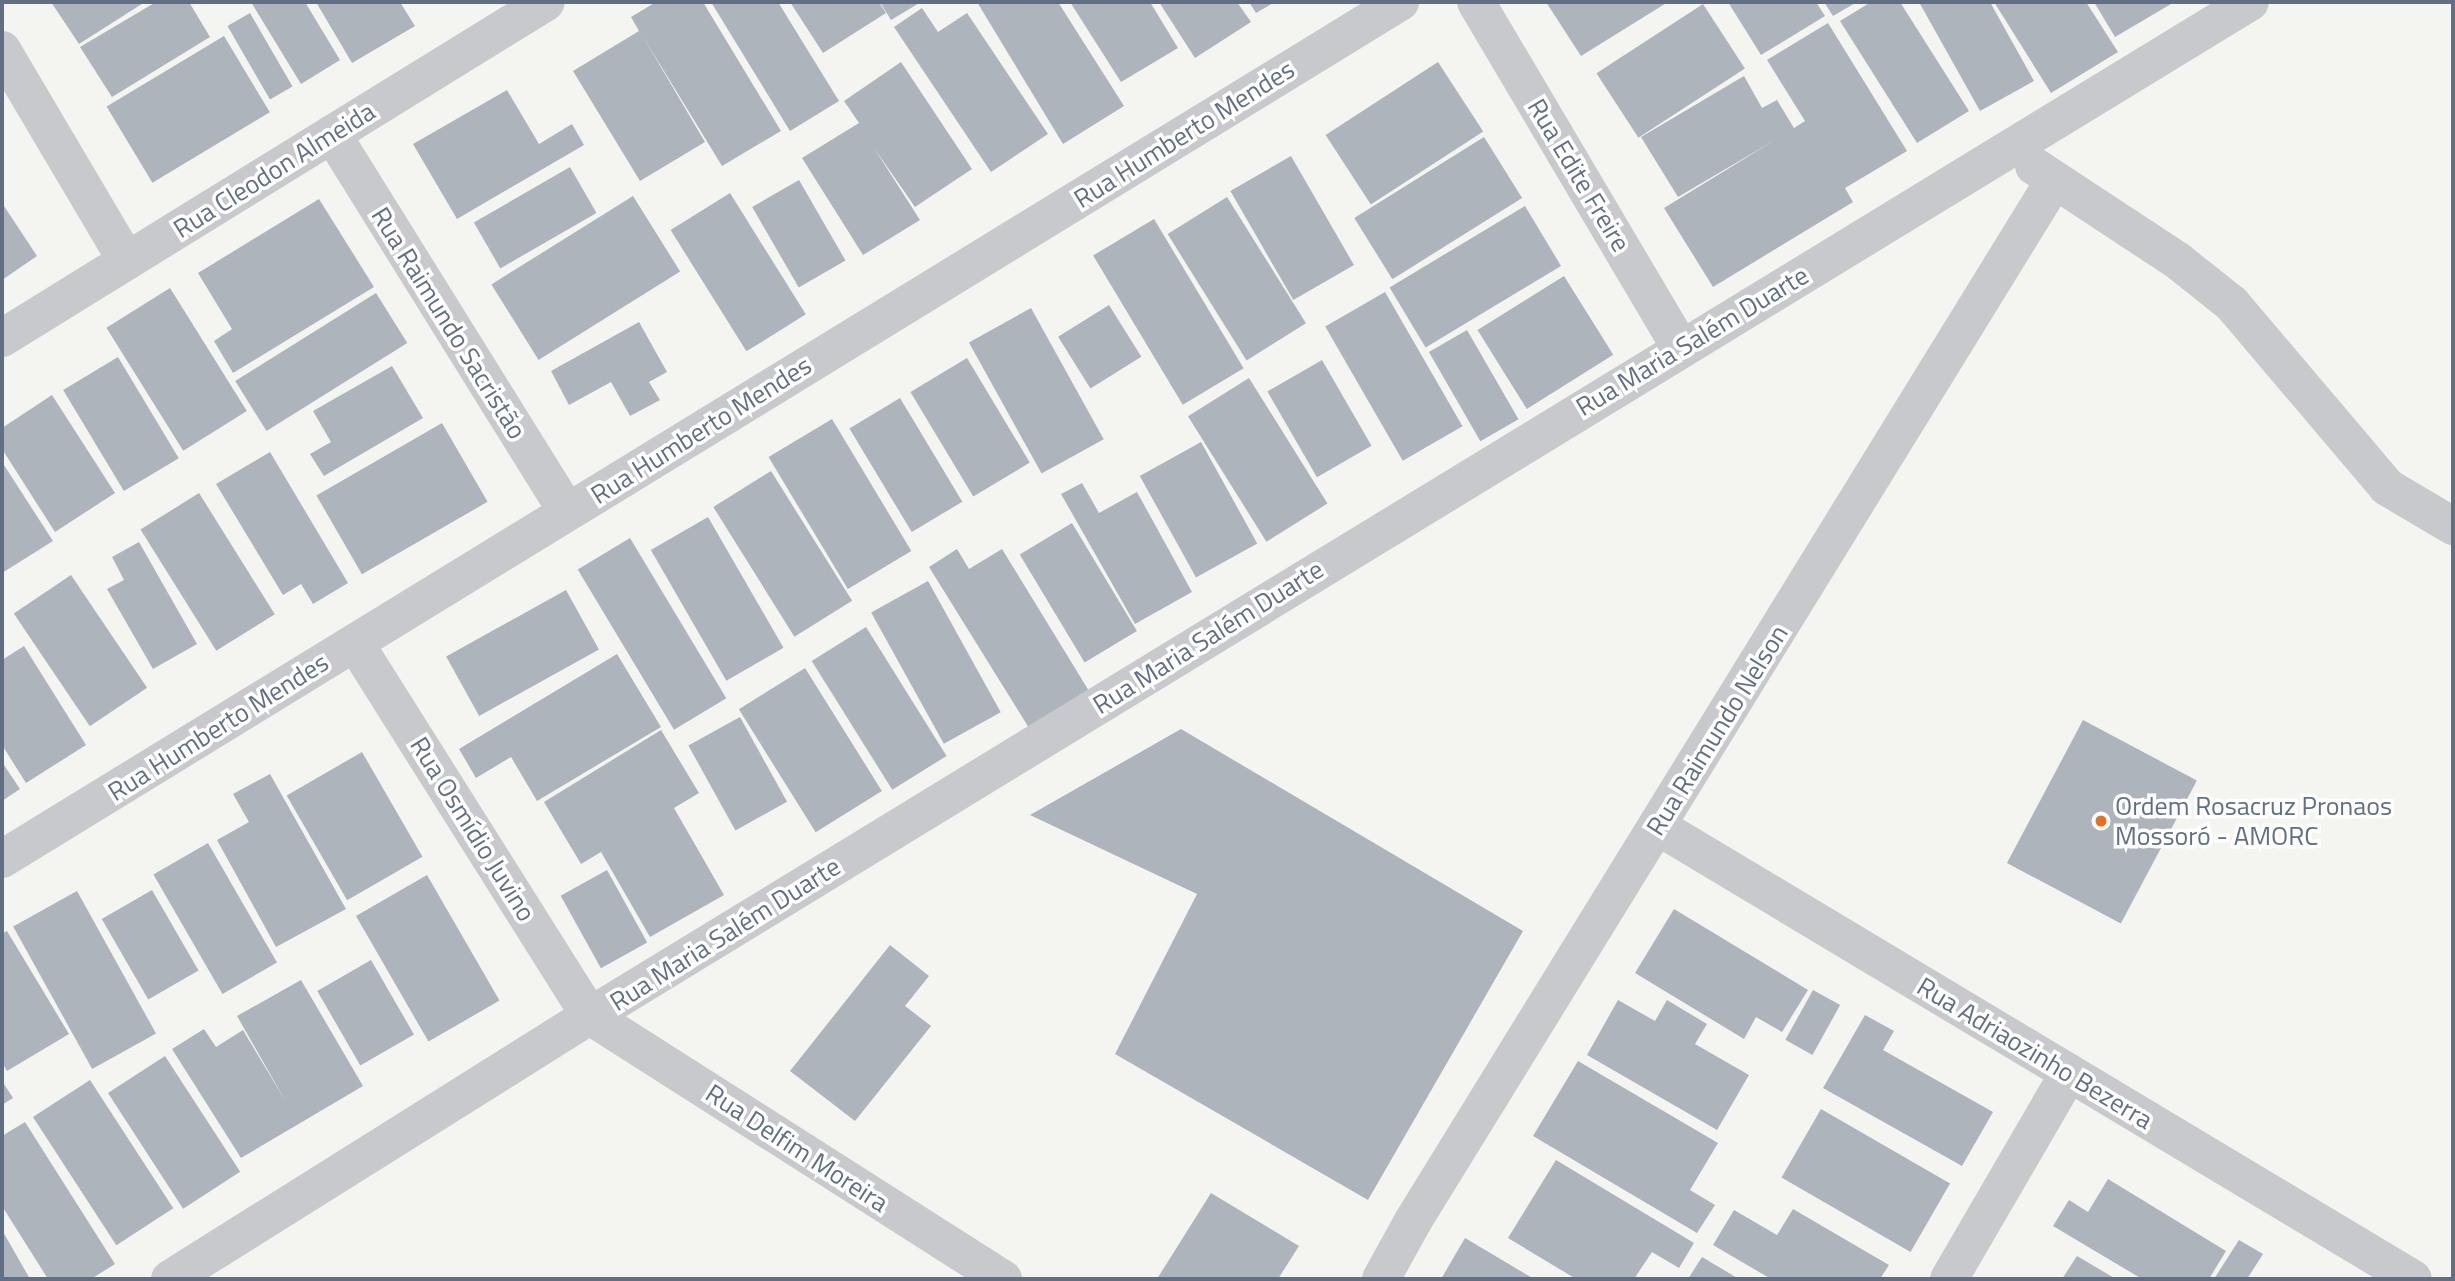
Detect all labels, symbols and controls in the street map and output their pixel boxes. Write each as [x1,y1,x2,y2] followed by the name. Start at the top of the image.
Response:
[1068,54,1300,214] street label: Rua Humberto Mendes
[1521,93,1637,257] street label: Rua Edite Freire
[168,95,380,245] street label: Rua Cleodon Almeida
[365,201,533,445] street label: Rua Raimundo Sacristão
[1570,259,1814,423] street label: Rua Maria Salém Duarte
[585,350,817,510] street label: Rua Humberto Mendes
[1087,553,1329,721] street label: Rua Maria Salém Duarte
[1640,619,1794,841] street label: Rua Raimundo Nelson
[102,647,334,807] street label: Rua Humberto Mendes
[404,731,542,927] street label: Rua Osmídio Juvino
[2115,790,2392,852] place label: Ordem Rosacruz Pronaos Mossoró - AMORC
[2093,813,2109,829] marker: Ordem Rosacruz Pronaos Mossoró - AMORC
[604,850,846,1018] street label: Rua Maria Salém Duarte
[1912,970,2158,1136] street label: Rua Adriaozinho Bezerra
[700,1077,894,1219] street label: Rua Delfim Moreira

